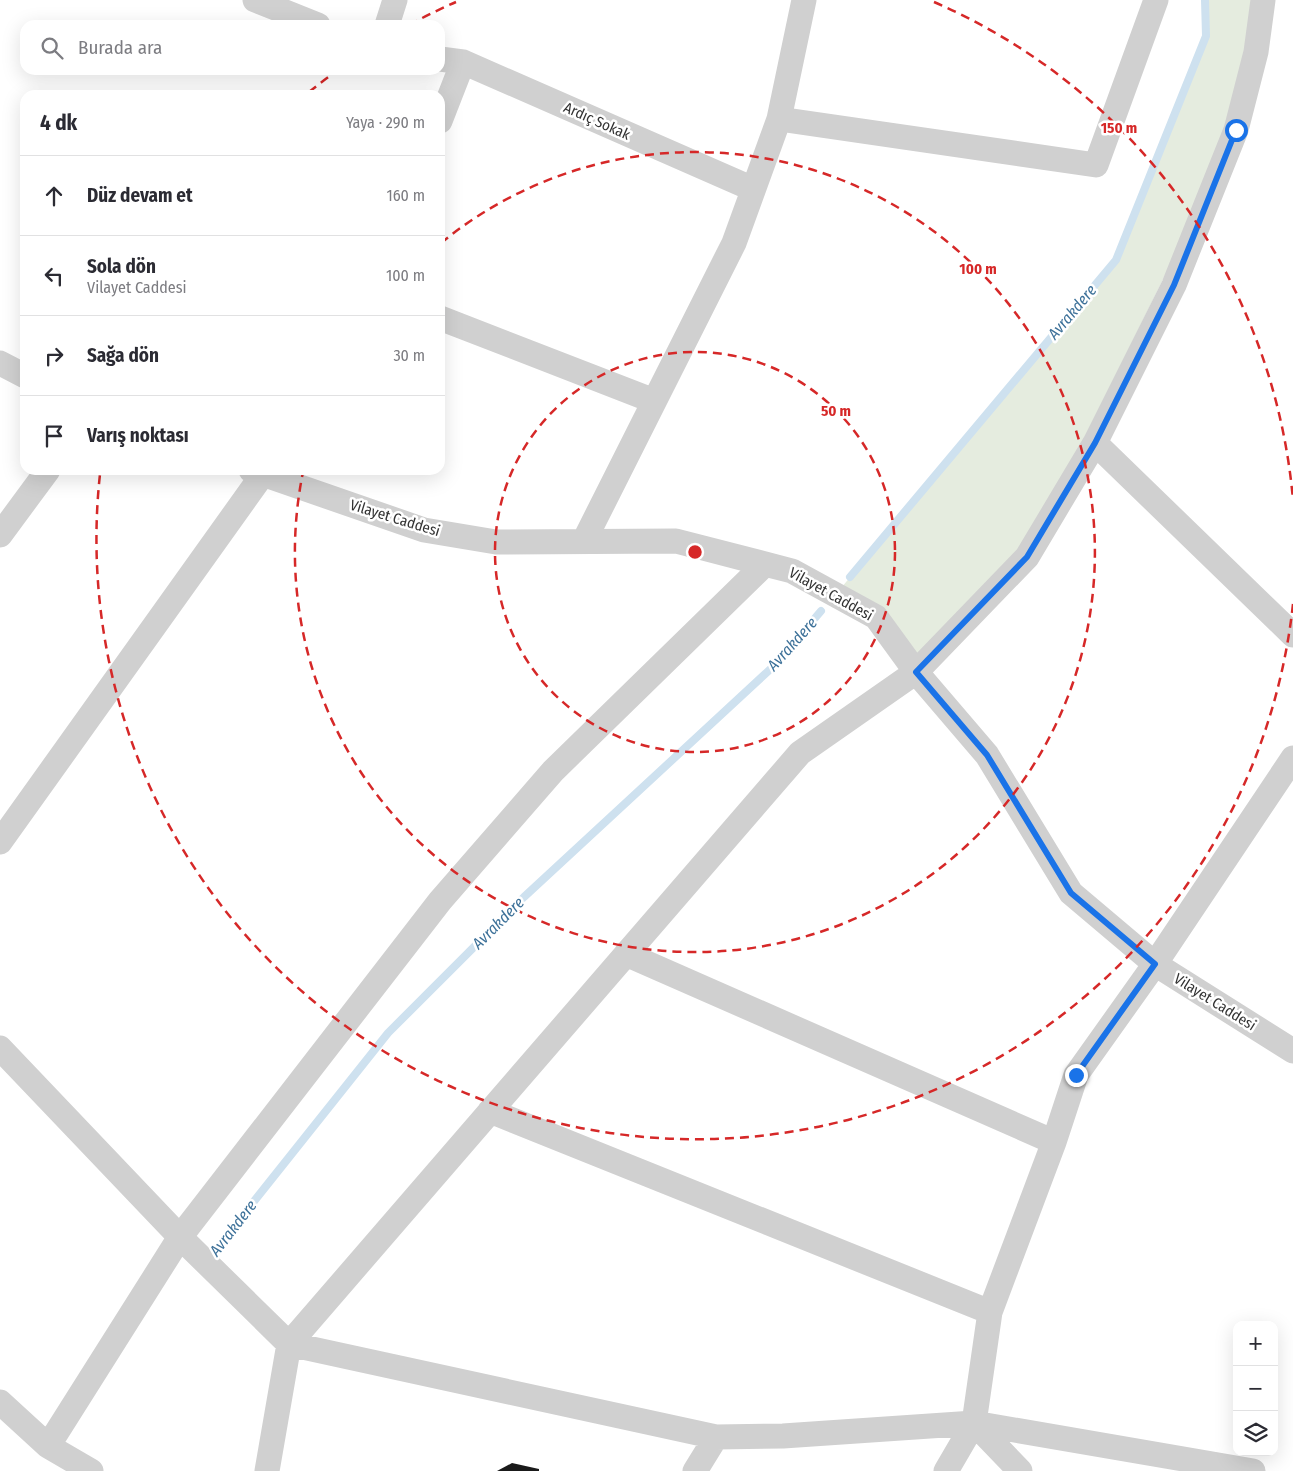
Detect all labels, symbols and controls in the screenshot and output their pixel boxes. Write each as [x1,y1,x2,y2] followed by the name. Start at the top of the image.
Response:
[20,20,445,75] search box
[38,34,66,62] icon: search
[78,36,162,59] text: Burada ara
[561,98,633,144] street label: Ardıç Sokak
[40,110,77,136] text: 4 dk
[346,113,425,132] text: Yaya · 290 m
[1101,119,1137,137] text: 150 m
[1225,119,1248,142] route start
[40,182,68,210] icon: ahead
[87,184,193,207] text: Düz devam et
[386,186,425,205] text: 160 m
[87,255,156,278] text: Sola dön
[959,260,997,278] text: 100 m
[40,262,68,290] icon: left
[386,266,425,285] text: 100 m
[87,278,187,297] text: Vilayet Caddesi
[1043,280,1101,344] water label: Avrakdere
[40,342,68,370] icon: right
[87,344,159,367] text: Sağa dön
[393,346,425,365] text: 30 m
[821,402,851,420] text: 50 m
[40,422,68,450] icon: arrive
[87,424,189,447] text: Varış noktası
[348,496,442,540] street label: Vilayet Caddesi
[686,543,704,561] centre of rings
[786,563,876,625] street label: Vilayet Caddesi
[762,613,821,675] water label: Avrakdere
[467,893,528,954] water label: Avrakdere
[1171,970,1259,1034] street label: Vilayet Caddesi
[1065,1064,1088,1087] route end
[205,1196,261,1260] water label: Avrakdere
[1233,1321,1278,1456] map controls
[1233,1321,1278,1366] button: +
[1233,1366,1278,1411] button: −
[1233,1411,1278,1456] button: layers

